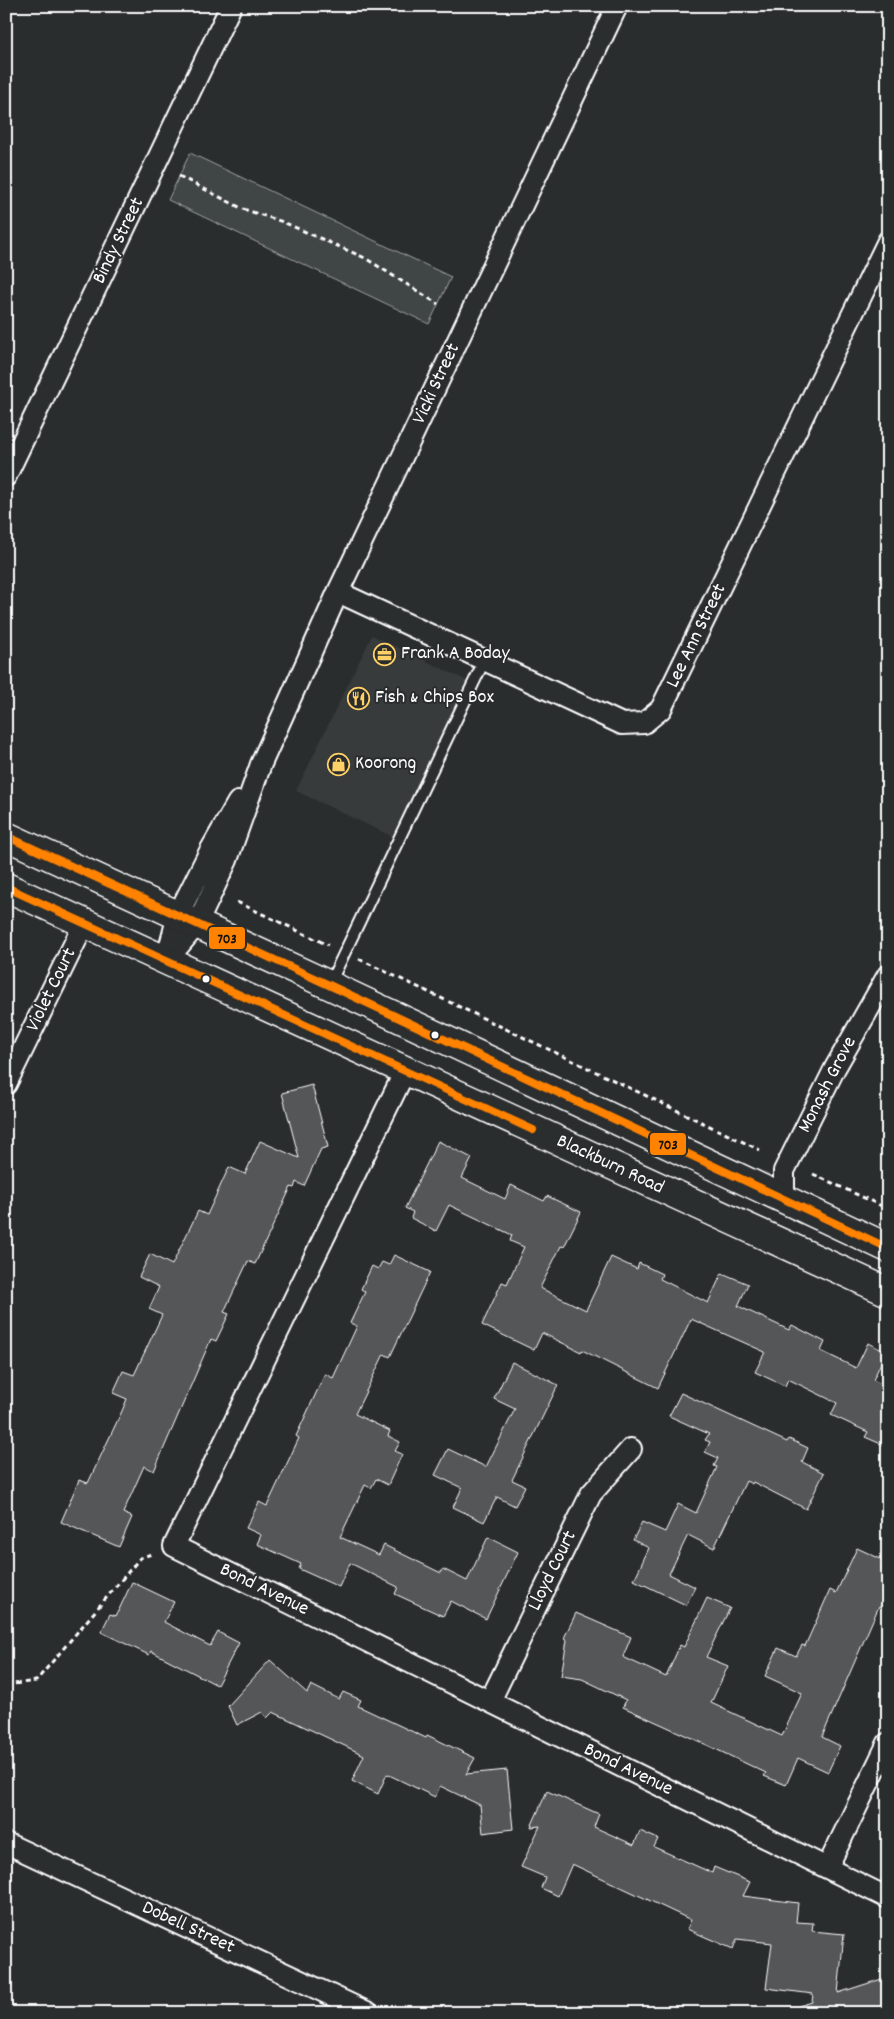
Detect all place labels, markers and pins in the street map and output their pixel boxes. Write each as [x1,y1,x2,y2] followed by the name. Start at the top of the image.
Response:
[401,640,510,668] place label: Frank A Boday
[373,642,397,666] office icon: Frank A Boday
[375,684,494,712] place label: Fish & Chips Box
[347,686,371,710] restaurant icon: Fish & Chips Box
[355,750,416,778] place label: Koorong
[327,752,351,776] shop icon: Koorong
[201,974,211,984] unlabelled marker
[430,1030,440,1040] unlabelled marker

